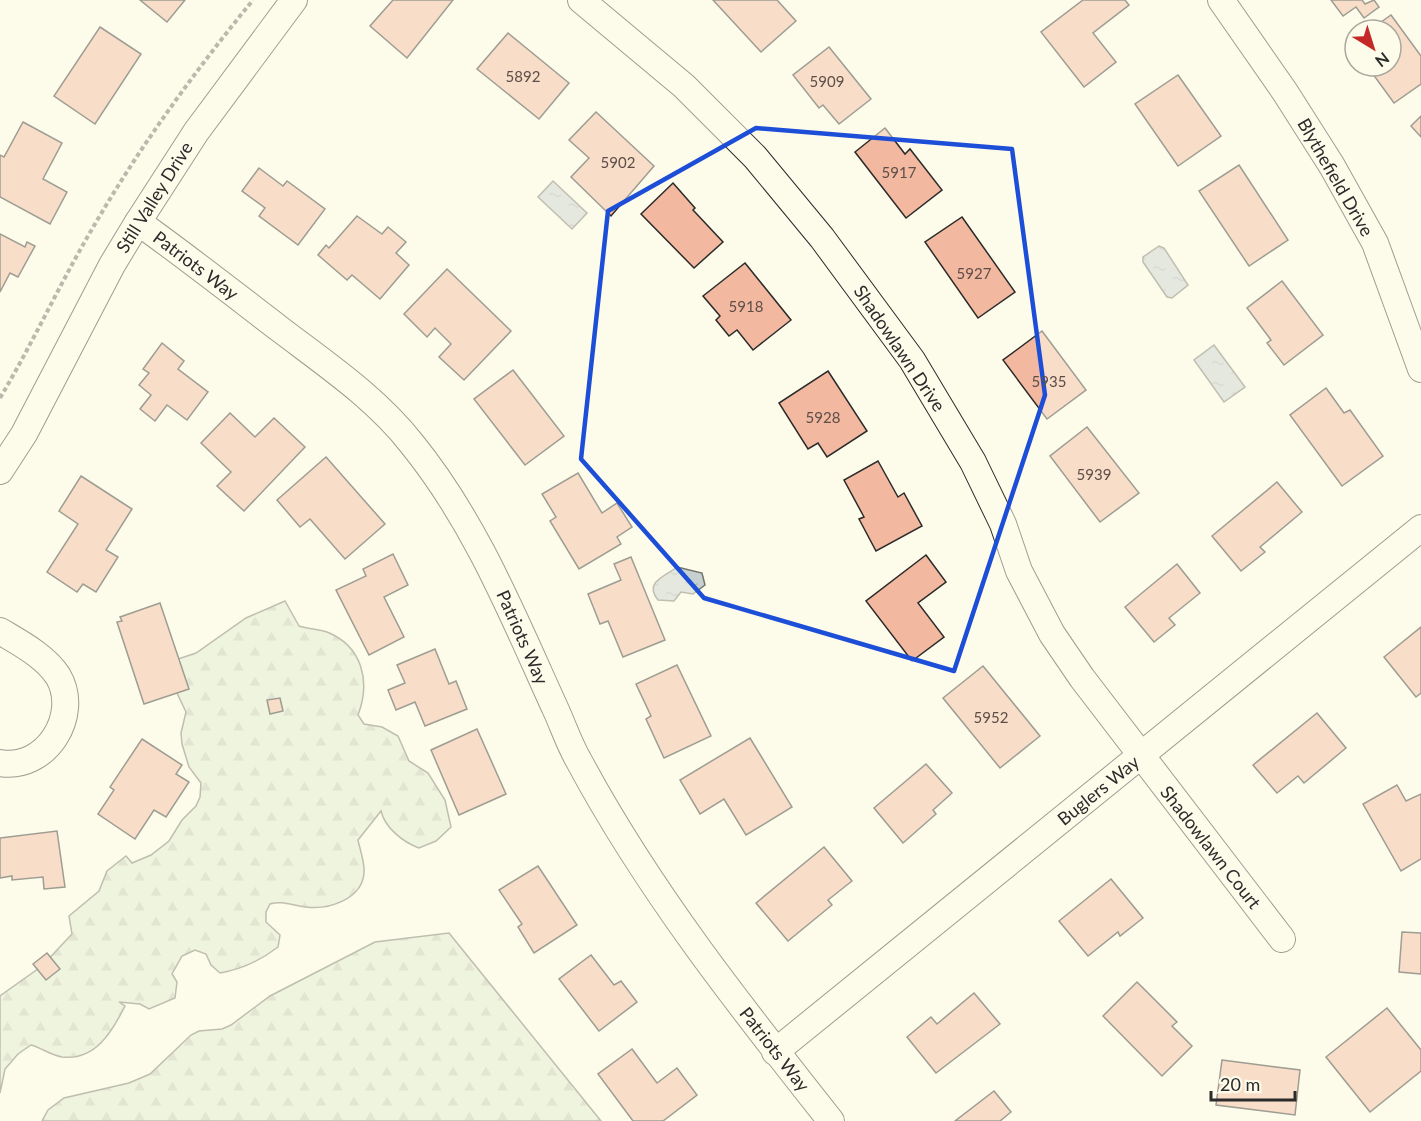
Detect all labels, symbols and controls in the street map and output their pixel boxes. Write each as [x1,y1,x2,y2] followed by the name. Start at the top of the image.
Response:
[1343,18,1403,78] north arrow
[1372,49,1393,71] text: N
[506,67,540,85] house number: 5892
[810,72,844,90] house number: 5909
[1293,114,1379,240] street label: Blythefield Drive
[111,137,197,257] street label: Still Valley Drive
[601,153,635,171] house number: 5902
[882,163,917,181] house number: 5917
[149,226,244,305] street label: Patriots Way
[957,264,992,282] house number: 5927
[850,281,950,415] street label: Shadowlawn Drive
[729,297,763,315] house number: 5918
[1032,372,1066,390] house number: 5935
[806,408,840,426] house number: 5928
[1077,465,1111,483] house number: 5939
[492,586,554,688] street label: Patriots Way
[974,708,1008,726] house number: 5952
[1053,750,1144,830] street label: Buglers Way
[1156,781,1266,913] street label: Shadowlawn Court
[735,1002,815,1096] street label: Patriots Way
[1211,1064,1295,1102] scale bar
[1220,1073,1260,1095] text: 20 m

